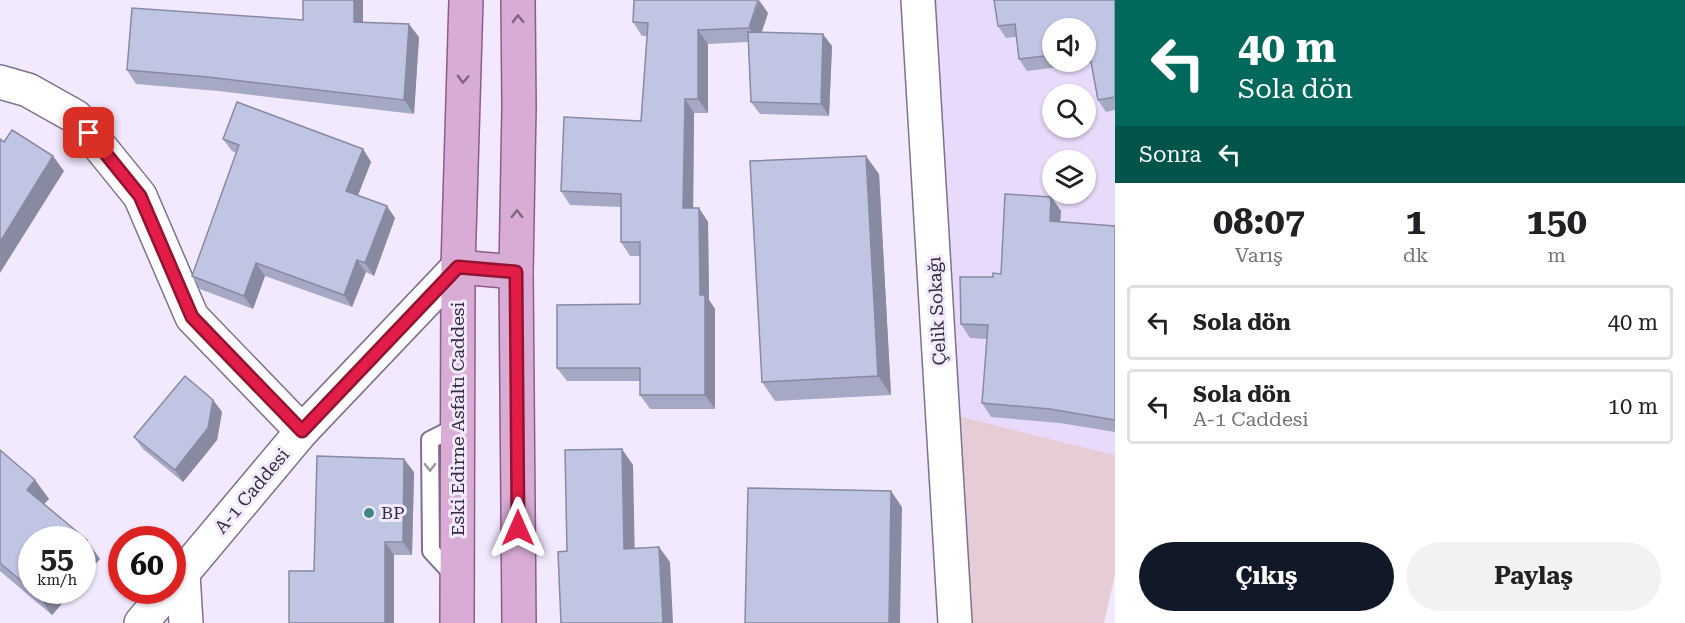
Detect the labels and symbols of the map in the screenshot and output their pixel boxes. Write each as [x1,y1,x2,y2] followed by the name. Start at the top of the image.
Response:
[512,14,524,23] one-way arrow
[457,75,470,84] one-way arrow
[63,107,114,158] pin
[511,209,523,218] one-way arrow
[923,256,950,366] street label: Çelik Sokağı
[447,302,468,536] street label: Eski Edirne Asfaltı Caddesi
[210,444,293,537] street label: A-1 Caddesi
[424,463,436,472] one-way arrow
[486,496,550,560] position arrow
[381,502,405,523] place label: BP
[362,506,376,520] marker: BP
[108,526,186,604] speed limit sign: 60

